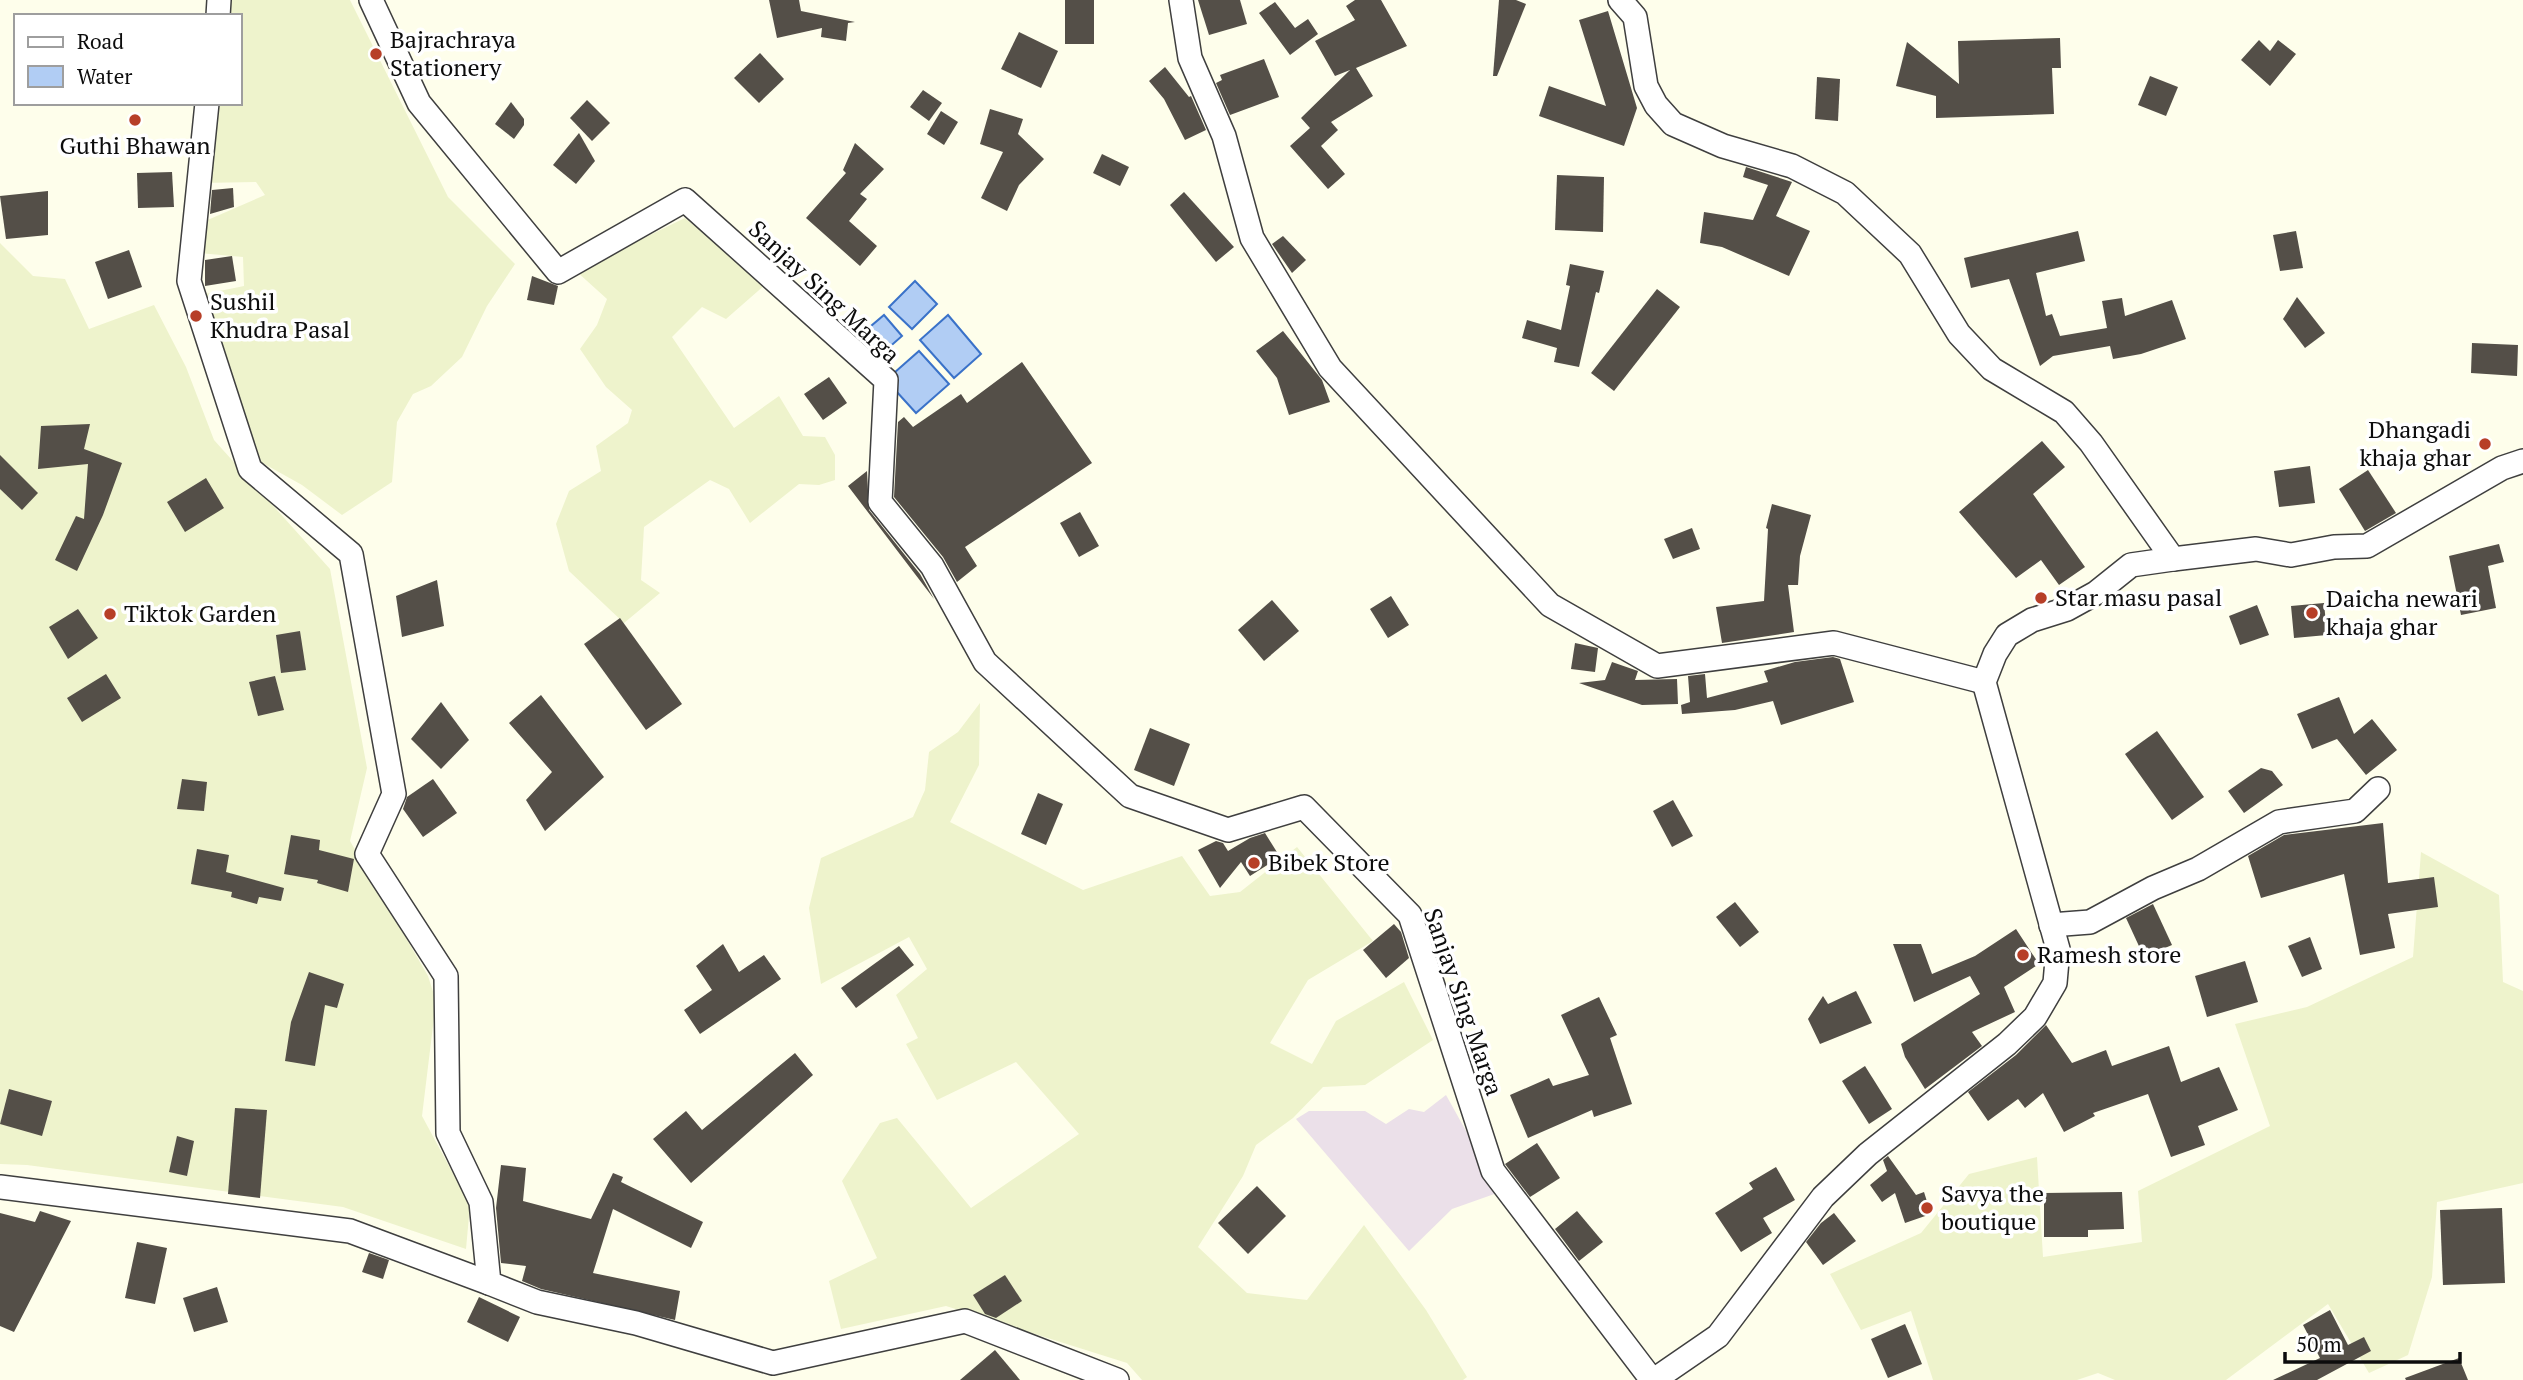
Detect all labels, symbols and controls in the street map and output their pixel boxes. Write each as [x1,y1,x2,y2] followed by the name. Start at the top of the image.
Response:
[14,14,242,105] legend
[390,23,516,83] place label: Bajrachraya Stationery
[77,27,124,55] text: Road
[368,46,384,62] marker: Bajrachraya Stationery
[77,62,132,90] text: Water
[127,112,143,128] marker: Guthi Bhawan
[59,129,211,161] place label: Guthi Bhawan
[742,213,907,370] street label: Sanjay Sing Marga
[210,285,350,345] place label: Sushil Khudra Pasal
[188,308,204,324] marker: Sushil Khudra Pasal
[2359,413,2472,473] place label: Dhangadi khaja ghar
[2477,436,2493,452] marker: Dhangadi khaja ghar
[2055,581,2222,613] place label: Star masu pasal
[2326,582,2478,642] place label: Daicha newari khaja ghar
[2033,590,2049,606] marker: Star masu pasal
[124,597,276,629] place label: Tiktok Garden
[2304,605,2320,621] marker: Daicha newari khaja ghar
[102,606,118,622] marker: Tiktok Garden
[1268,846,1390,878] place label: Bibek Store
[1246,855,1262,871] marker: Bibek Store
[1417,904,1511,1100] street label: Sanjay Sing Marga
[2037,938,2181,970] place label: Ramesh store
[2015,947,2031,963] marker: Ramesh store
[1941,1177,2044,1237] place label: Savya the boutique
[1919,1200,1935,1216] marker: Savya the boutique
[2285,1320,2460,1364] scale bar
[2296,1330,2342,1358] text: 50 m

